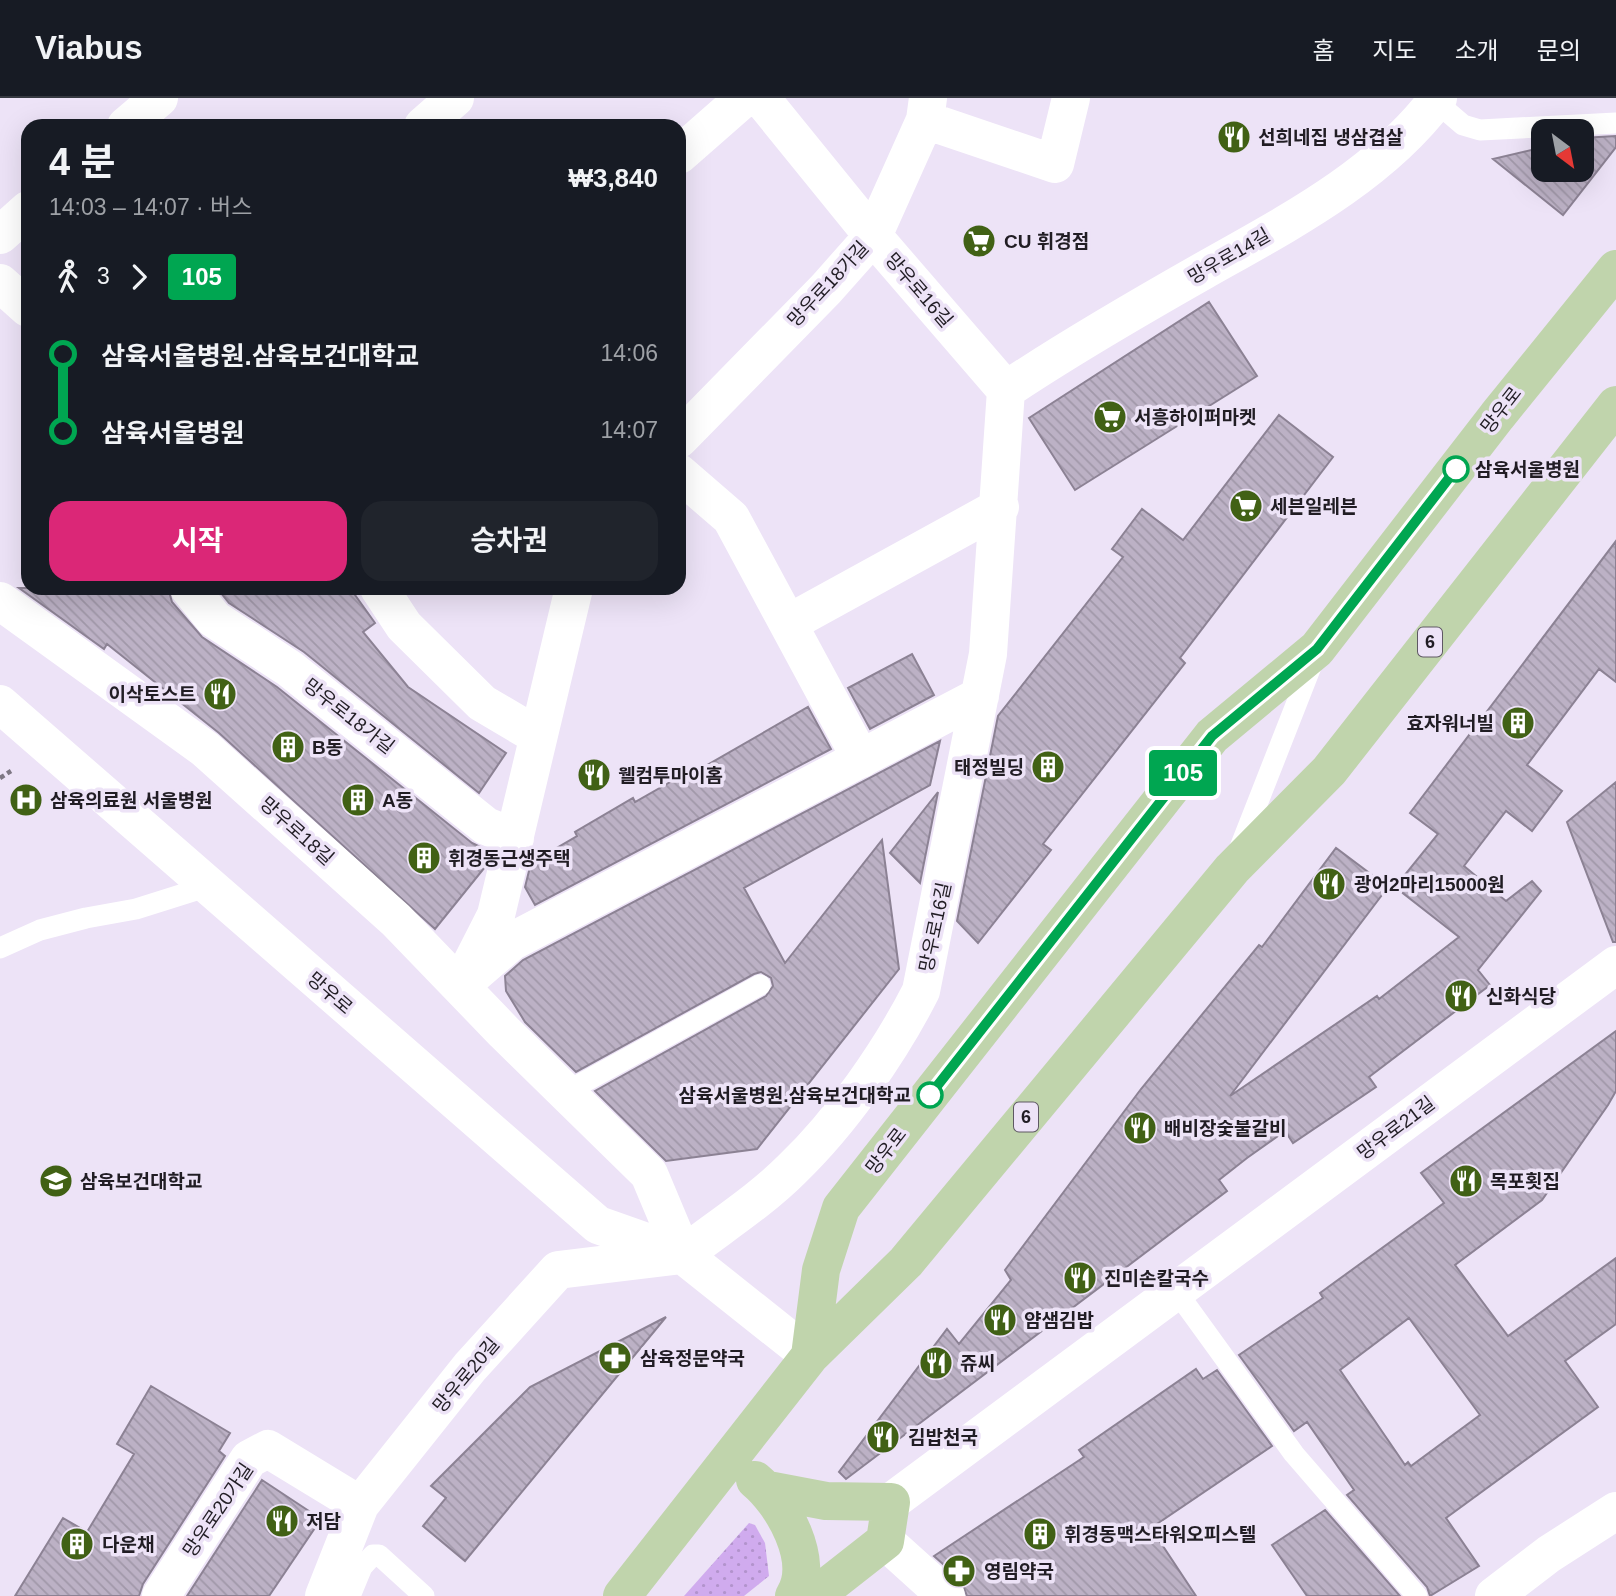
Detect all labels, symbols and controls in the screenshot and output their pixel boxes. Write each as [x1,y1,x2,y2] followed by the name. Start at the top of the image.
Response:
[35,29,143,66] text: Viabus
[1312,37,1334,64] text: 홈
[1372,37,1417,64] text: 지도
[1455,37,1499,64] text: 소개
[1537,37,1581,64] text: 문의
[1215,118,1253,156] restaurant icon: 선희네집 냉삼겹살
[1531,119,1594,182] north arrow
[1531,119,1594,182] map controls
[1258,127,1403,148] place label: 선희네집 냉삼겹살
[49,141,116,183] text: 4 분
[568,163,658,193] text: ₩3,840
[49,194,252,220] text: 14:03 – 14:07 · 버스
[960,222,998,260] supermarket icon: CU 휘경점
[1184,224,1274,288] street label: 망우로14길
[1004,231,1089,252] place label: CU 휘경점
[783,237,873,331] street label: 망우로18가길
[881,249,957,331] street label: 망우로16길
[49,258,87,296] icon: walk
[120,258,158,296] icon: forward
[97,263,110,289] text: 3
[182,263,222,290] text: 105
[600,340,658,366] text: 14:06
[101,341,419,371] text: 삼육서울병원.삼육보건대학교
[1477,383,1525,437] street label: 망우로
[1091,398,1129,436] supermarket icon: 서흥하이퍼마켓
[1134,407,1256,428] place label: 서흥하이퍼마켓
[600,417,658,443] text: 14:07
[101,418,245,448] text: 삼육서울병원
[1443,456,1469,482] marker: 삼육서울병원
[1475,459,1580,480] place label: 삼육서울병원
[1227,487,1265,525] supermarket icon: 세븐일레븐
[1270,496,1357,517] place label: 세븐일레븐
[49,501,347,581] button: 시작
[361,501,658,581] button: 승차권
[1418,628,1442,656] road number: 6
[300,674,398,758] street label: 망우로18가길
[201,675,239,713] restaurant icon: 이삭토스트
[109,684,196,705] place label: 이삭토스트
[1499,704,1537,742] building icon: 효자워너빌
[1407,713,1494,734] place label: 효자워너빌
[269,728,307,766] building icon: B동
[312,737,343,758] place label: B동
[1029,748,1067,786] building icon: 태정빌딩
[1143,750,1223,796] line badge: 105
[575,756,613,794] restaurant icon: 웰컴투마이홈
[954,757,1024,778] place label: 태정빌딩
[1163,759,1203,786] text: 105
[618,765,723,786] place label: 웰컴투마이홈
[7,781,45,819] hospital icon: 삼육의료원 서울병원
[339,781,377,819] building icon: A동
[50,790,213,811] place label: 삼육의료원 서울병원
[382,790,413,811] place label: A동
[256,793,338,869] street label: 망우로18길
[405,839,443,877] building icon: 휘경동근생주택
[448,848,570,869] place label: 휘경동근생주택
[1310,865,1348,903] restaurant icon: 광어2마리15000원
[1354,874,1505,895] place label: 광어2마리15000원
[915,880,955,974] street label: 망우로16길
[303,968,357,1018] street label: 망우로
[1442,977,1480,1015] restaurant icon: 신화식당
[1486,986,1556,1007] place label: 신화식당
[917,1082,943,1108] marker: 삼육서울병원.삼육보건대학교
[678,1085,911,1106] place label: 삼육서울병원.삼육보건대학교
[1353,1092,1439,1164] street label: 망우로21길
[1014,1102,1038,1132] road number: 6
[1121,1109,1159,1147] restaurant icon: 배비장숯불갈비
[1164,1118,1286,1139] place label: 배비장숯불갈비
[862,1124,910,1178] street label: 망우로
[37,1162,75,1200] school or university icon: 삼육보건대학교
[1447,1162,1485,1200] restaurant icon: 목포횟집
[80,1171,202,1192] place label: 삼육보건대학교
[1490,1171,1560,1192] place label: 목포횟집
[1061,1259,1099,1297] restaurant icon: 진미손칼국수
[1104,1268,1209,1289] place label: 진미손칼국수
[981,1301,1019,1339] restaurant icon: 얌샘김밥
[1024,1310,1094,1331] place label: 얌샘김밥
[429,1333,503,1417] street label: 망우로20길
[596,1339,634,1377] pharmacy icon: 삼육정문약국
[917,1344,955,1382] restaurant icon: 쥬씨
[640,1348,745,1369] place label: 삼육정문약국
[960,1353,995,1374] place label: 쥬씨
[864,1418,902,1456] restaurant icon: 김밥천국
[908,1427,978,1448] place label: 김밥천국
[179,1459,257,1561] street label: 망우로20가길
[263,1502,301,1540] restaurant icon: 저담
[306,1511,341,1532] place label: 저담
[1021,1515,1059,1553] building icon: 휘경동맥스타워오피스텔
[1064,1524,1256,1545] place label: 휘경동맥스타워오피스텔
[58,1525,96,1563] building icon: 다운채
[102,1534,154,1555] place label: 다운채
[940,1552,978,1590] pharmacy icon: 영림약국
[984,1561,1054,1582] place label: 영림약국

